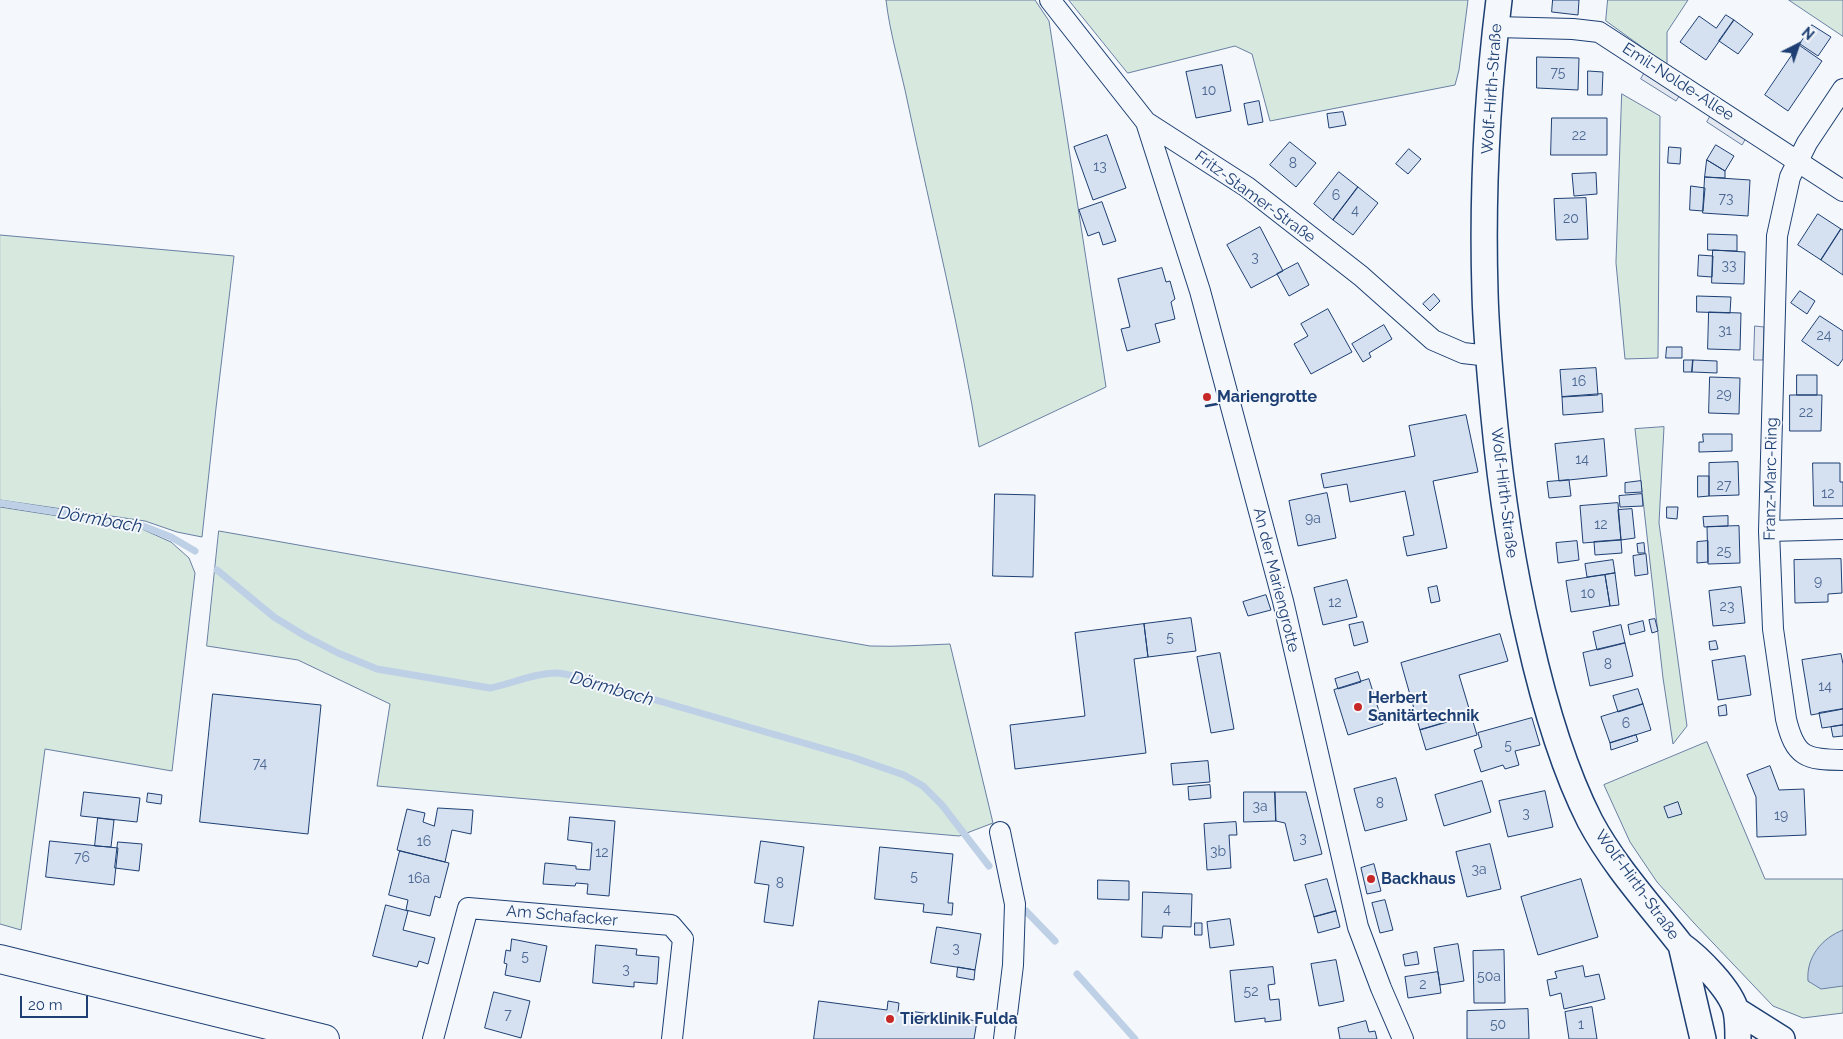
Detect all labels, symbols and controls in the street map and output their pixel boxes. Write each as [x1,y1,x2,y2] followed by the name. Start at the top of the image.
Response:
[1773,20,1823,70] north arrow
[1478,23,1506,155] street label: Wolf-Hirth-Straße
[1799,24,1817,43] text: N
[1619,39,1737,125] street label: Emil-Nolde-Allee
[1551,65,1565,81] house number: 75
[1202,83,1216,99] house number: 10
[1572,128,1586,144] house number: 22
[1191,147,1319,247] street label: Fritz-Stamer-Straße
[1289,156,1297,172] house number: 8
[1093,159,1107,175] house number: 13
[1332,188,1340,204] house number: 6
[1719,191,1733,207] house number: 73
[1351,203,1359,219] house number: 4
[1563,211,1579,227] house number: 20
[1251,250,1259,266] house number: 3
[1722,258,1736,274] house number: 33
[1718,323,1732,339] house number: 31
[1817,328,1831,344] house number: 24
[1572,374,1586,390] house number: 16
[1217,387,1317,407] place label: Mariengrotte
[1716,387,1732,403] house number: 29
[1201,391,1213,403] marker: Mariengrotte
[1799,405,1813,421] house number: 22
[1760,417,1782,541] street label: Franz-Marc-Ring
[1486,427,1522,559] street label: Wolf-Hirth-Straße
[1575,452,1589,468] house number: 14
[1717,478,1731,494] house number: 27
[1821,486,1835,502] house number: 12
[56,502,144,538] water label: Dörmbach
[1249,506,1303,654] street label: An der Mariengrotte
[1305,511,1321,527] house number: 9a
[1594,517,1608,533] house number: 12
[1717,544,1731,560] house number: 25
[1814,574,1822,590] house number: 9
[1581,586,1595,602] house number: 10
[1328,595,1342,611] house number: 12
[1720,599,1734,615] house number: 23
[1166,630,1174,646] house number: 5
[1604,657,1612,673] house number: 8
[568,667,656,711] water label: Dörmbach
[1818,679,1832,695] house number: 14
[1368,688,1479,726] place label: Herbert Sanitärtechnik
[1352,701,1364,713] marker: Herbert Sanitärtechnik
[1622,716,1630,732] house number: 6
[1504,738,1512,754] house number: 5
[253,756,267,772] house number: 74
[1376,796,1384,812] house number: 8
[1252,799,1268,815] house number: 3a
[1522,806,1530,822] house number: 3
[1774,808,1788,824] house number: 19
[1591,826,1683,944] street label: Wolf-Hirth-Straße
[1299,831,1307,847] house number: 3
[417,834,431,850] house number: 16
[1210,844,1226,860] house number: 3b
[595,845,609,861] house number: 12
[74,850,90,866] house number: 76
[1471,862,1487,878] house number: 3a
[910,869,918,885] house number: 5
[1381,869,1456,889] place label: Backhaus
[408,871,430,887] house number: 16a
[1365,873,1377,885] marker: Backhaus
[776,876,784,892] house number: 8
[505,902,619,930] street label: Am Schafacker
[1163,902,1171,918] house number: 4
[952,941,960,957] house number: 3
[521,949,529,965] house number: 5
[622,962,630,978] house number: 3
[1477,969,1501,985] house number: 50a
[1419,977,1427,993] house number: 2
[1244,984,1258,1000] house number: 52
[22,986,90,1018] scale bar
[28,996,63,1014] text: 20 m
[504,1007,512,1023] house number: 7
[900,1009,1018,1029] place label: Tierklinik Fulda
[884,1013,896,1025] marker: Tierklinik Fulda
[1490,1017,1506,1033] house number: 50
[1578,1017,1584,1033] house number: 1

